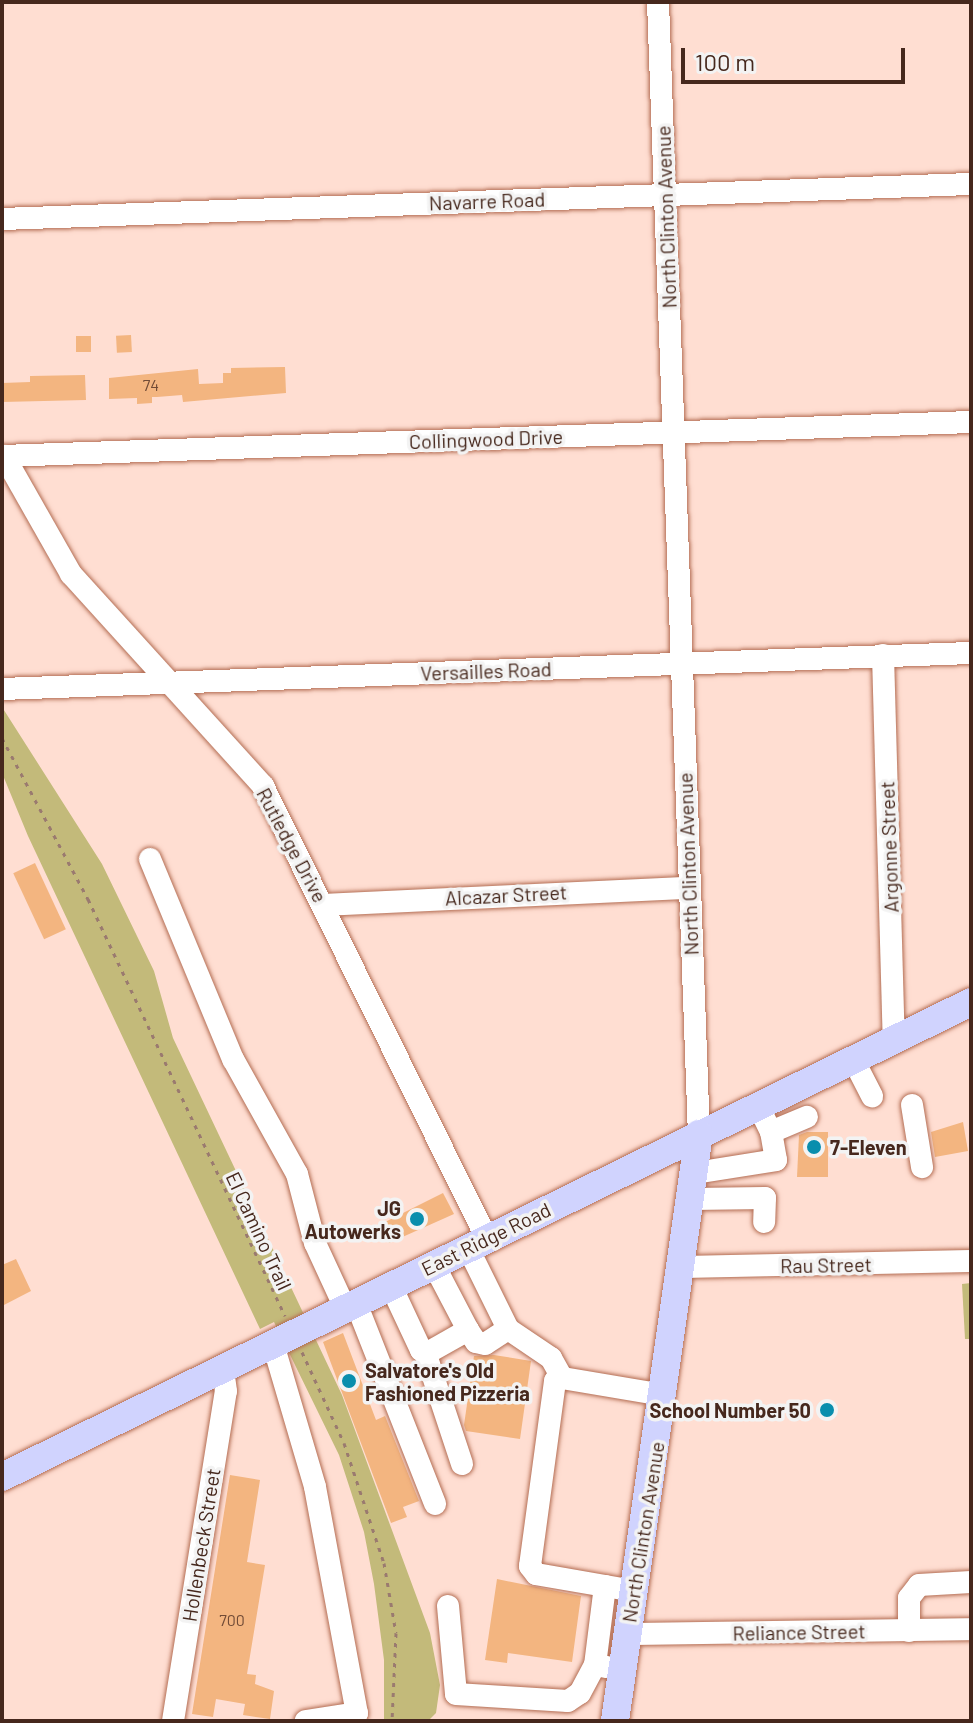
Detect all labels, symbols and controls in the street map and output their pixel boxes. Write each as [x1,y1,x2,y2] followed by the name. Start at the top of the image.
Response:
[685,32,909,82] scale bar
[695,47,755,76] text: 100 m
[651,125,681,309] street label: North Clinton Avenue
[428,187,546,215] street label: Navarre Road
[143,375,159,395] house number: 74
[409,424,563,454] street label: Collingwood Drive
[420,657,552,685] street label: Versailles Road
[673,772,703,956] street label: North Clinton Avenue
[875,781,903,913] street label: Argonne Street
[252,784,332,906] street label: Rutledge Drive
[444,880,568,910] street label: Alcazar Street
[830,1135,907,1159] place label: 7-Eleven
[805,1138,823,1156] marker: 7-Eleven
[221,1168,297,1294] street label: El Camino Trail
[305,1196,401,1243] place label: JG Autowerks
[417,1197,555,1281] street label: East Ridge Road
[408,1210,426,1228] marker: JG Autowerks
[780,1252,872,1278] street label: Rau Street
[365,1358,530,1405] place label: Salvatore's Old Fashioned Pizzeria
[340,1372,358,1390] marker: Salvatore's Old Fashioned Pizzeria
[649,1398,811,1422] place label: School Number 50
[818,1401,836,1419] marker: School Number 50
[617,1440,669,1624] street label: North Clinton Avenue
[177,1467,225,1623] street label: Hollenbeck Street
[219,1610,245,1630] house number: 700
[732,1619,866,1645] street label: Reliance Street

